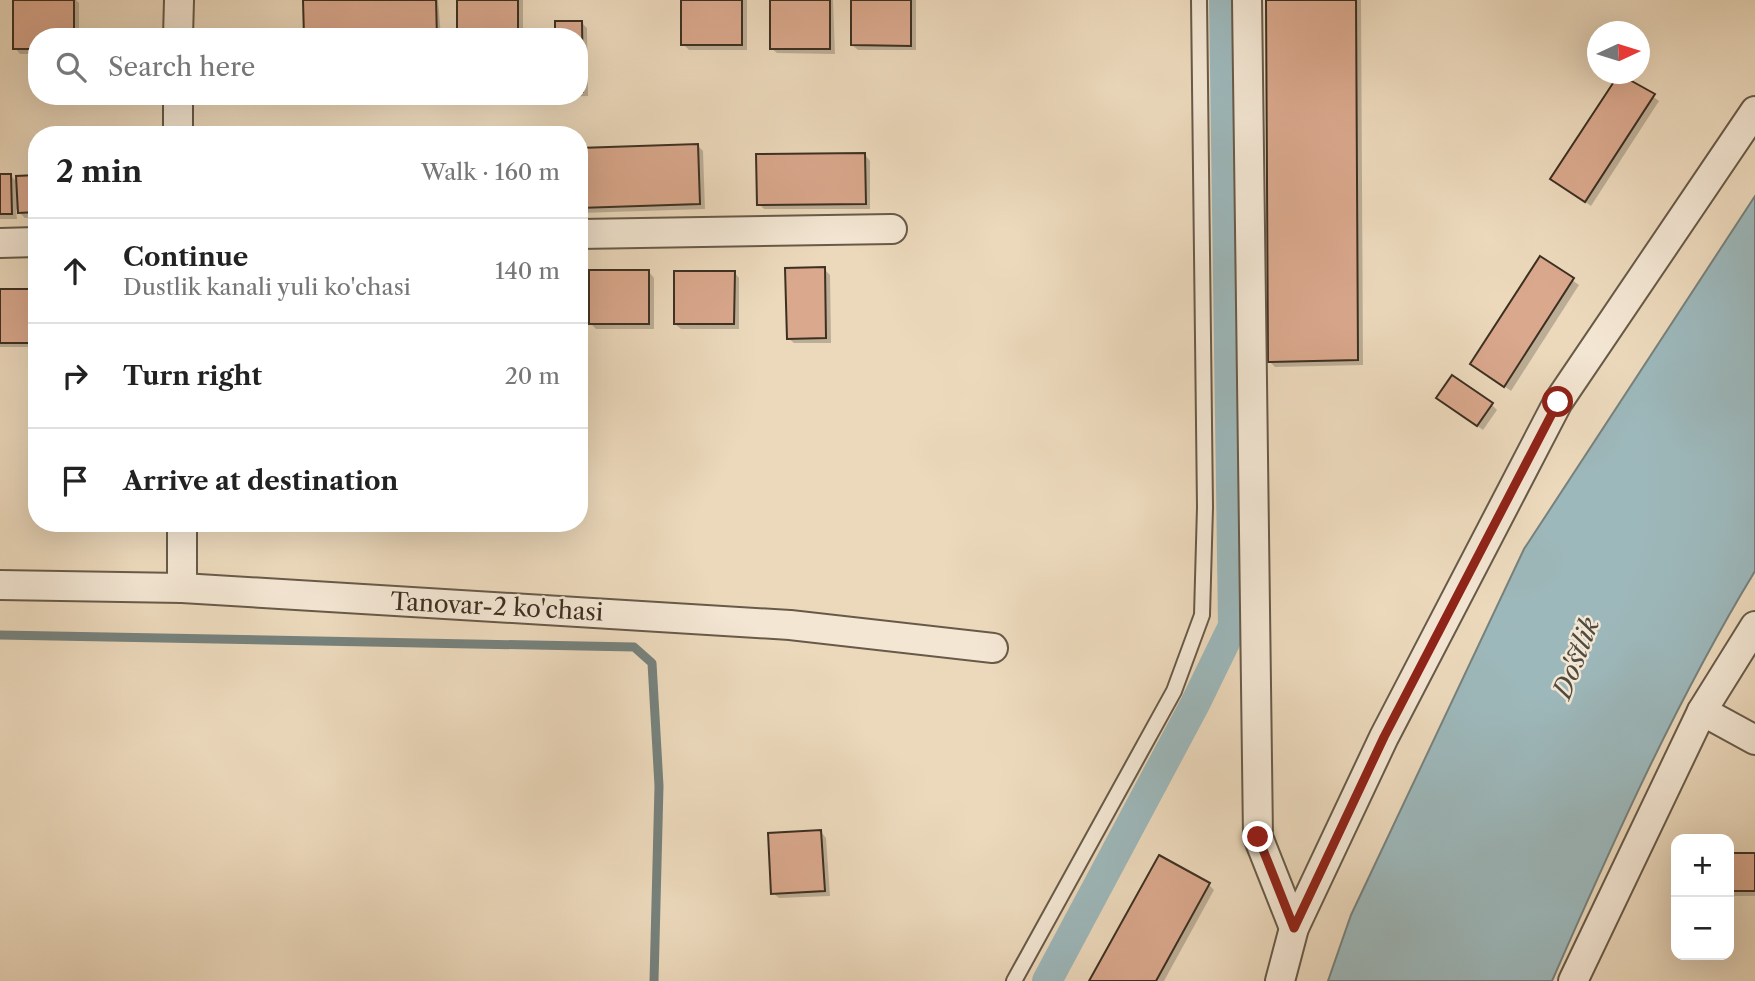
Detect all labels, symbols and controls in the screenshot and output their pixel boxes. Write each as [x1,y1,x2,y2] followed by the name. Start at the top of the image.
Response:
[1587,21,1650,84] north arrow
[28,28,588,105] search box
[52,48,90,86] icon: search
[108,51,255,83] text: Search here
[56,153,142,190] text: 2 min
[421,158,560,186] text: Walk · 160 m
[123,241,248,273] text: Continue
[56,252,94,290] icon: ahead
[495,257,560,285] text: 140 m
[123,273,411,301] text: Dustlik kanali yuli ko'chasi
[56,357,94,395] icon: right
[123,360,262,392] text: Turn right
[505,362,560,390] text: 20 m
[1542,386,1573,417] route start
[56,462,94,500] icon: arrive
[123,465,398,497] text: Arrive at destination
[390,586,604,627] street label: Tanovar-2 ko'chasi
[1545,612,1606,705] water label: Do'stlik
[1242,821,1273,852] route end
[1671,834,1734,960] map controls
[1671,834,1734,897] button: +
[1671,897,1734,960] button: −

